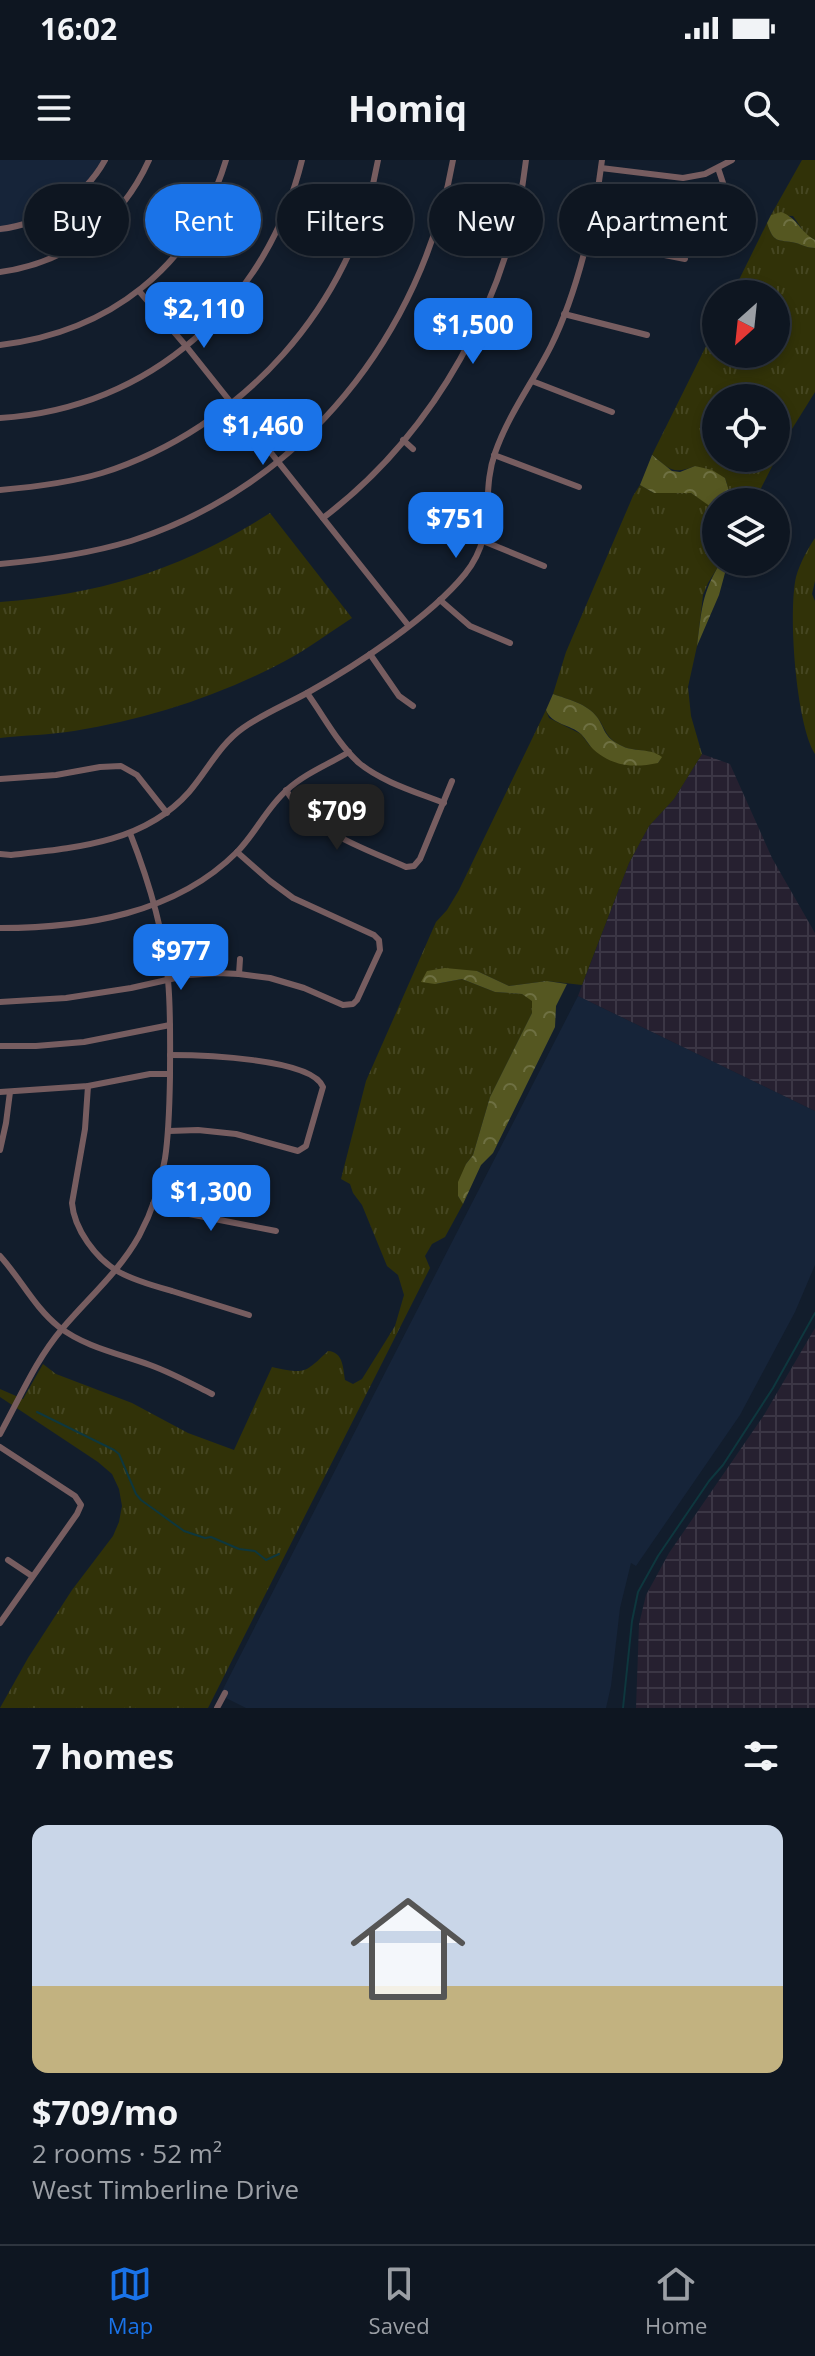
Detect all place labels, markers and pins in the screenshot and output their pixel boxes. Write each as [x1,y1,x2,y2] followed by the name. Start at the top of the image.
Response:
[139,282,269,350] pin: $2,110
[408,298,538,366] pin: $1,500
[198,399,328,467] pin: $1,460
[409,492,503,560] pin: $751
[290,784,384,852] pin: $709
[134,924,228,992] pin: $977
[146,1165,276,1233] pin: $1,300

